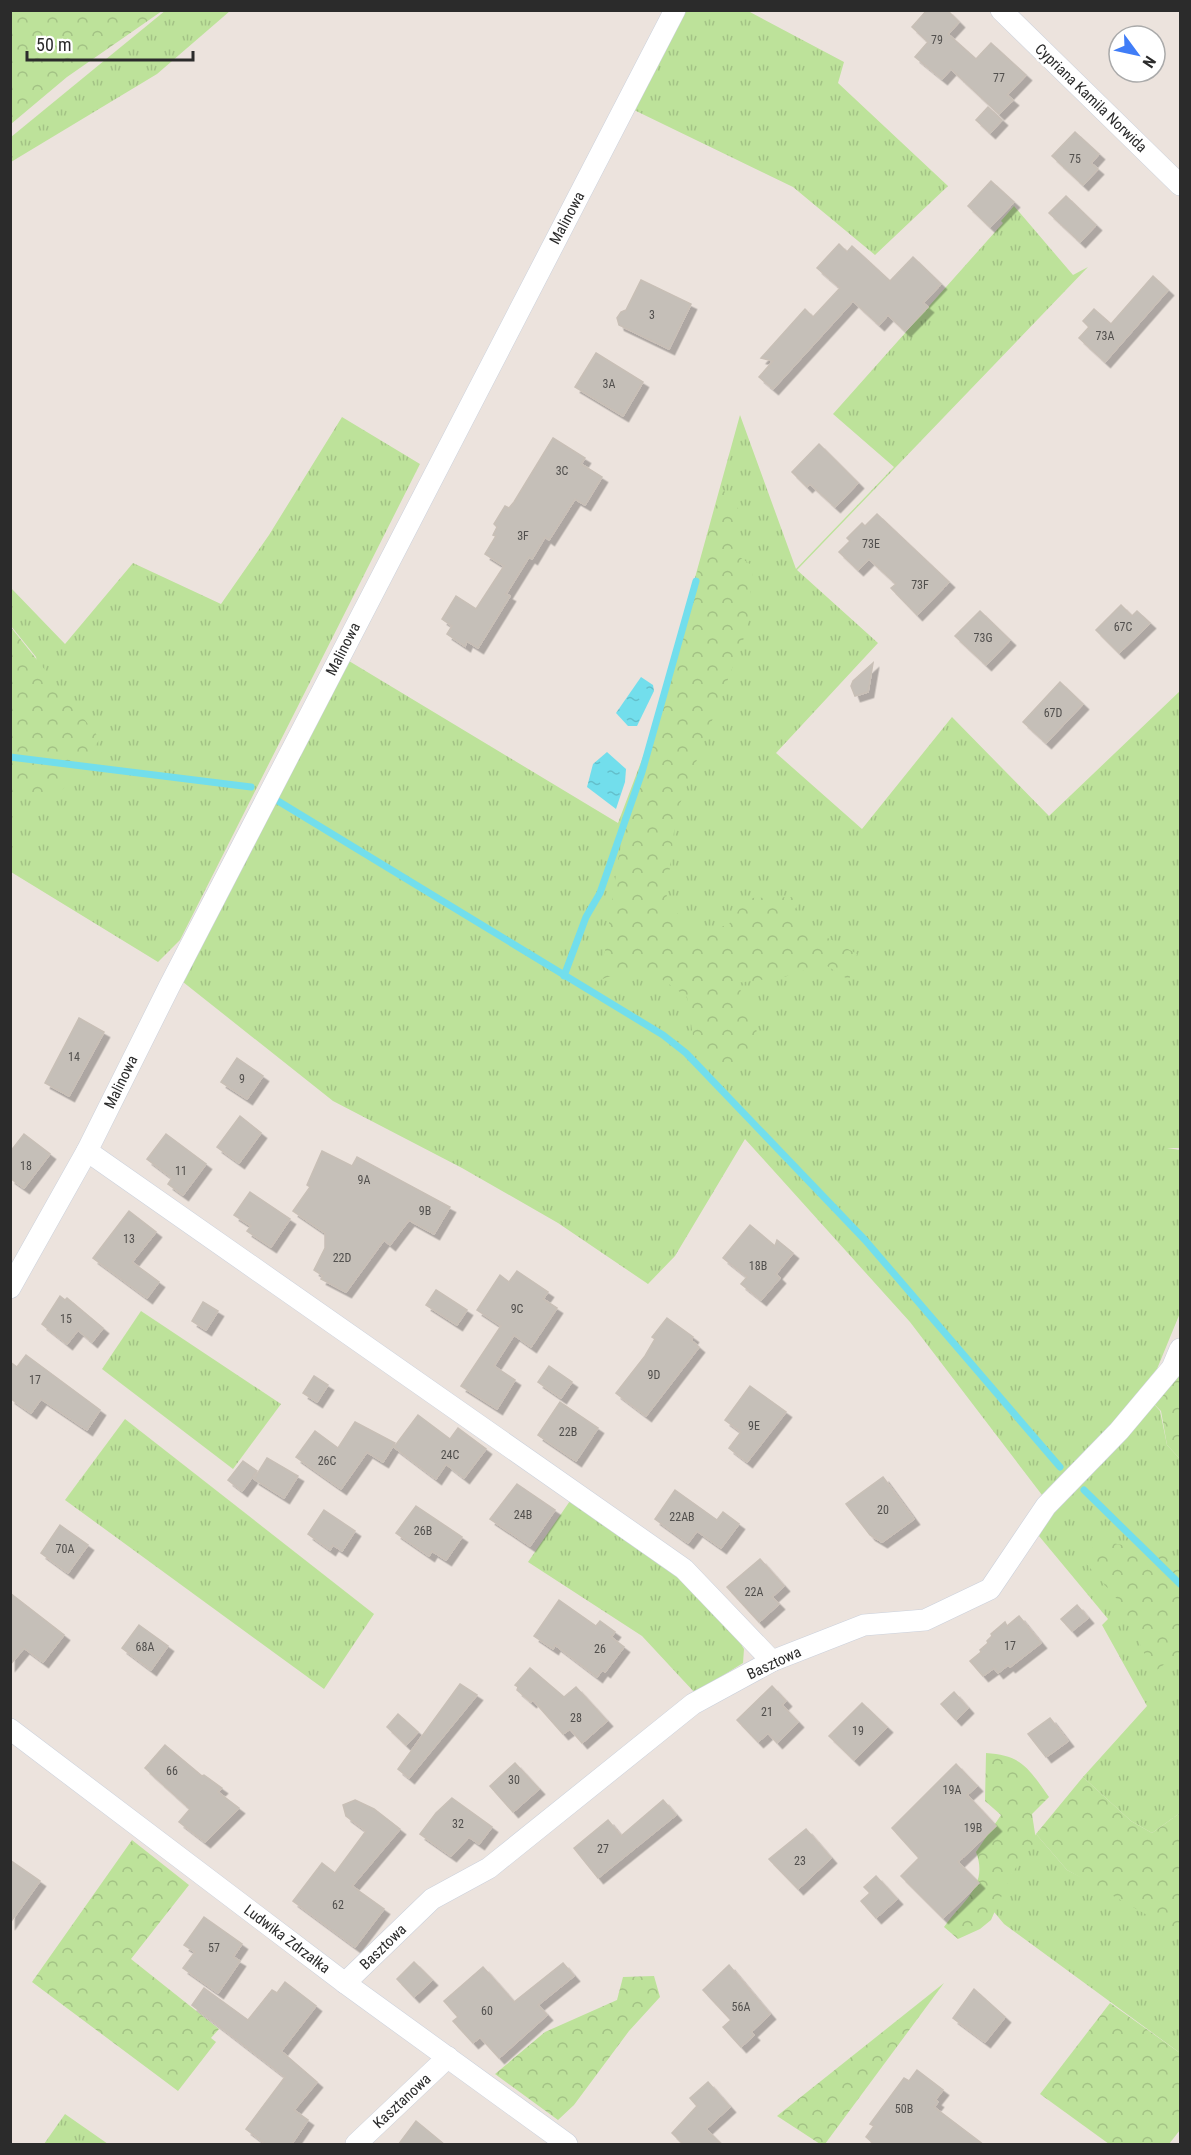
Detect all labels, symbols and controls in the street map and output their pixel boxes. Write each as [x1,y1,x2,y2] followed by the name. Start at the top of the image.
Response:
[27,24,194,62] scale bar
[1107,24,1167,84] north arrow
[931,33,943,47] house number: 79
[36,34,71,55] text: 50 m
[1031,40,1151,156] street label: Cypriana Kamila Norwida
[993,71,1005,85] house number: 77
[1069,152,1081,166] house number: 75
[546,189,588,247] street label: Malinowa
[649,308,655,322] house number: 3
[1096,329,1114,343] house number: 73A
[603,377,616,391] house number: 3A
[556,464,569,478] house number: 3C
[517,529,529,543] house number: 3F
[862,537,880,551] house number: 73E
[911,578,929,592] house number: 73F
[322,619,364,679] street label: Malinowa
[1114,620,1133,634] house number: 67C
[974,631,992,645] house number: 73G
[1044,706,1062,720] house number: 67D
[68,1050,80,1064] house number: 14
[100,1052,142,1112] street label: Malinowa
[239,1072,245,1086] house number: 9
[20,1159,32,1173] house number: 18
[175,1164,187,1178] house number: 11
[358,1173,371,1187] house number: 9A
[419,1204,431,1218] house number: 9B
[123,1232,135,1246] house number: 13
[333,1251,351,1265] house number: 22D
[749,1259,767,1273] house number: 18B
[511,1302,524,1316] house number: 9C
[60,1312,72,1326] house number: 15
[648,1368,661,1382] house number: 9D
[29,1373,41,1387] house number: 17
[748,1419,760,1433] house number: 9E
[559,1425,577,1439] house number: 22B
[441,1448,460,1462] house number: 24C
[318,1454,337,1468] house number: 26C
[877,1503,889,1517] house number: 20
[514,1508,532,1522] house number: 24B
[669,1510,695,1524] house number: 22AB
[414,1524,432,1538] house number: 26B
[56,1542,74,1556] house number: 70A
[745,1585,763,1599] house number: 22A
[1004,1639,1016,1653] house number: 17
[136,1640,154,1654] house number: 68A
[594,1642,606,1656] house number: 26
[744,1643,804,1683] street label: Basztowa
[761,1705,773,1719] house number: 21
[570,1711,582,1725] house number: 28
[852,1724,864,1738] house number: 19
[166,1764,178,1778] house number: 66
[508,1773,520,1787] house number: 30
[943,1783,961,1797] house number: 19A
[452,1817,464,1831] house number: 32
[964,1821,982,1835] house number: 19B
[597,1842,609,1856] house number: 27
[794,1854,806,1868] house number: 23
[332,1898,344,1912] house number: 62
[240,1901,334,1977] street label: Ludwika Zdrzałka
[356,1921,410,1973] street label: Basztowa
[208,1941,220,1955] house number: 57
[732,2000,750,2014] house number: 56A
[481,2004,493,2018] house number: 60
[369,2070,435,2132] street label: Kasztanowa
[895,2102,913,2116] house number: 50B

